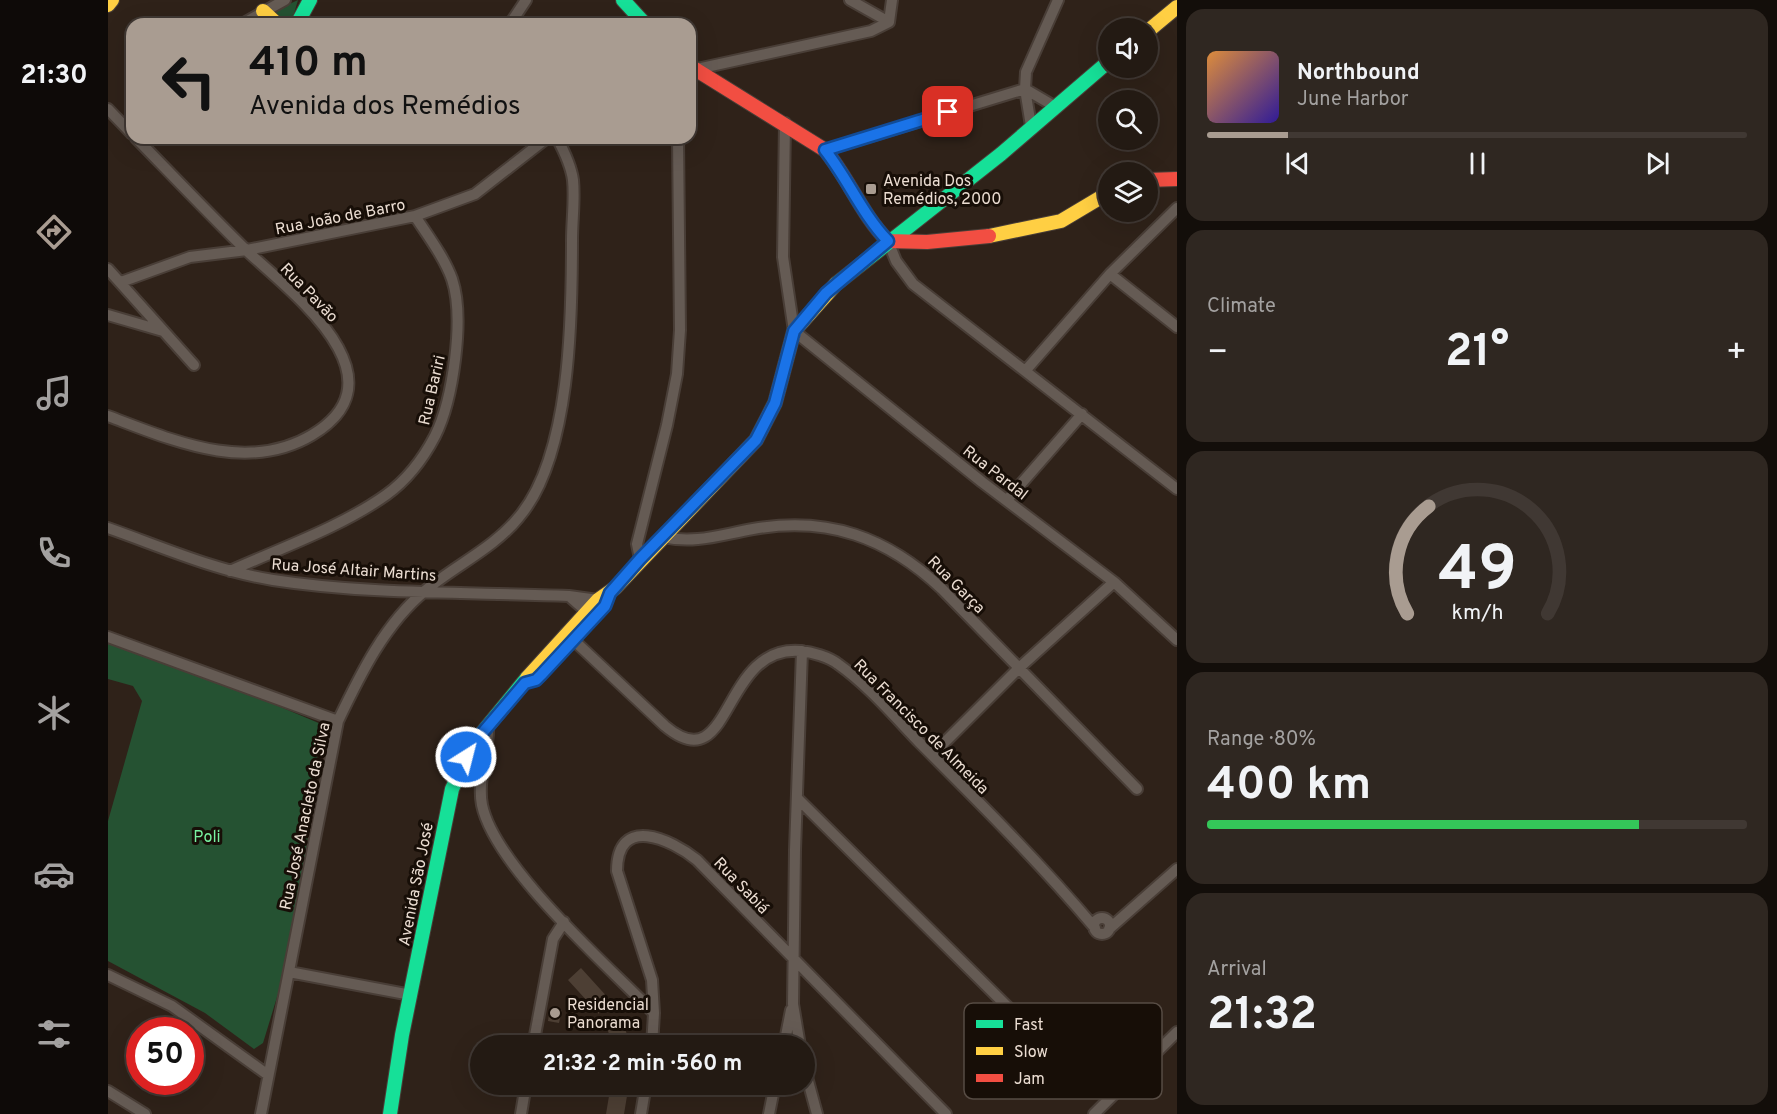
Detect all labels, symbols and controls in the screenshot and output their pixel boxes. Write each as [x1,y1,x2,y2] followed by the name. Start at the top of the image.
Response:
[1098,18,1158,222] map controls
[1098,18,1158,78] button: sound
[249,38,368,91] text: 410 m
[150,42,228,120] icon: left
[20,59,88,93] text: 21:30
[1297,60,1420,87] text: Northbound
[922,86,973,137] pin
[1297,87,1409,113] text: June Harbor
[249,90,521,124] text: Avenida dos Remédios
[1098,90,1158,150] button: search
[931,95,964,128] icon: arrive
[1281,147,1314,180] icon: previous
[1461,147,1494,180] icon: pause
[1641,147,1674,180] icon: next
[1098,162,1158,222] button: layers
[883,172,1001,210] place label: Avenida Dos Remédios, 2000
[864,182,878,196] marker: Avenida Dos Remédios, 2000
[274,196,407,240] street label: Rua João de Barro
[33,211,75,253] icon: directions
[275,259,342,327] street label: Rua Pavão
[1207,294,1276,320] text: Climate
[1445,325,1509,382] text: 21°
[1207,333,1228,375] text: −
[1726,333,1747,375] text: +
[415,353,451,427] street label: Rua Bariri
[33,372,75,414] icon: music
[958,442,1031,505] street label: Rua Pardal
[33,532,75,574] icon: phone
[1438,533,1516,612] text: 49
[923,552,989,618] street label: Rua Garça
[271,555,437,587] street label: Rua José Altair Martins
[1451,600,1503,627] text: km/h
[849,656,992,799] street label: Rua Francisco de Almeida
[33,692,75,734] icon: climate
[276,721,336,912] street label: Rua José Anacleto da Silva
[434,725,498,789] position arrow
[1207,727,1316,753] text: Range · 80%
[1207,758,1371,815] text: 400 km
[395,821,439,948] street label: Avenida São José
[193,828,221,848] park label: Poli
[33,853,75,895] icon: car
[709,854,772,919] street label: Rua Sabiá
[1207,957,1267,983] text: Arrival
[1207,988,1317,1045] text: 21:32
[567,996,649,1034] place label: Residencial Panorama
[964,1003,1162,1099] legend
[548,1006,562,1020] marker: Residencial Panorama
[33,1013,75,1055] icon: filters
[1014,1016,1044,1036] text: Fast
[126,1017,204,1095] speed limit sign: 50
[1014,1043,1048,1063] text: Slow
[543,1051,742,1078] text: 21:32 · 2 min · 560 m
[1014,1070,1045,1090] text: Jam

